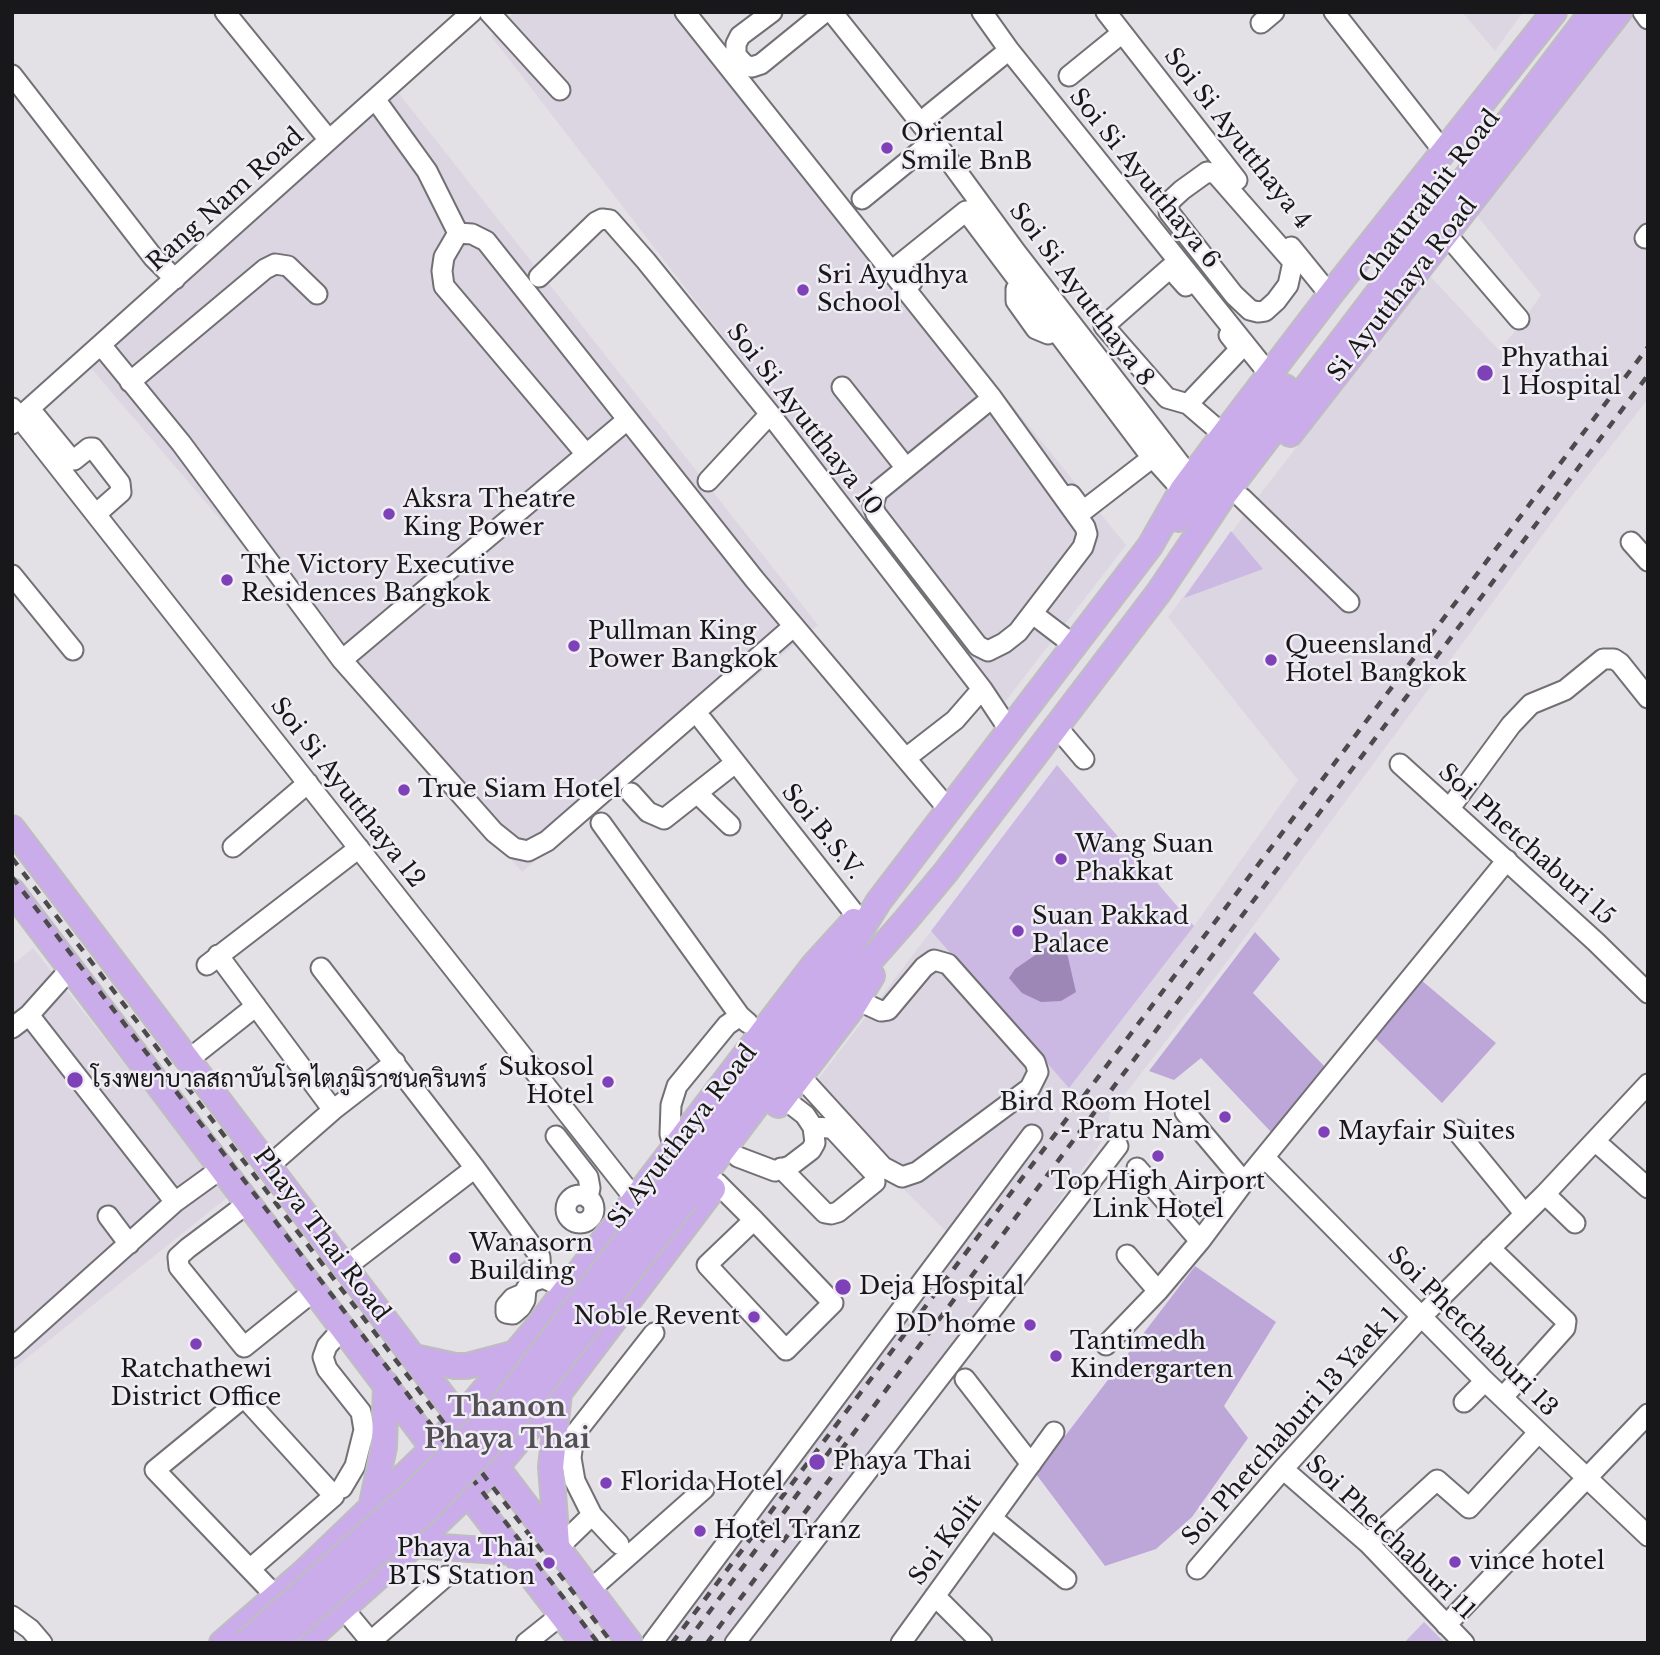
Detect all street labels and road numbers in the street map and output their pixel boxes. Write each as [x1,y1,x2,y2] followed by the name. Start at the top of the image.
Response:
[1157,43,1317,235] street label: Soi Si Ayutthaya 4
[1063,83,1225,275] street label: Soi Si Ayutthaya 6
[1353,104,1507,290] street label: Chaturathit Road
[142,122,310,278] street label: Rang Nam Road
[1322,192,1484,388] street label: Si Ayutthaya Road
[1003,197,1159,393] street label: Soi Si Ayutthaya 8
[720,318,888,522] street label: Soi Si Ayutthaya 10
[264,692,430,894] street label: Soi Si Ayutthaya 12
[1432,758,1620,932] street label: Soi Phetchaburi 15
[775,779,869,885] street label: Soi B.S.V.
[602,1039,764,1235] street label: Si Ayutthaya Road
[247,1143,395,1327] street label: Phaya Thai Road
[1381,1241,1563,1423] street label: Soi Phetchaburi 13
[1177,1302,1405,1552] street label: Soi Phetchaburi 13 Yaek 1
[1299,1450,1481,1626] street label: Soi Phetchaburi 11
[903,1489,989,1591] street label: Soi Kolit

